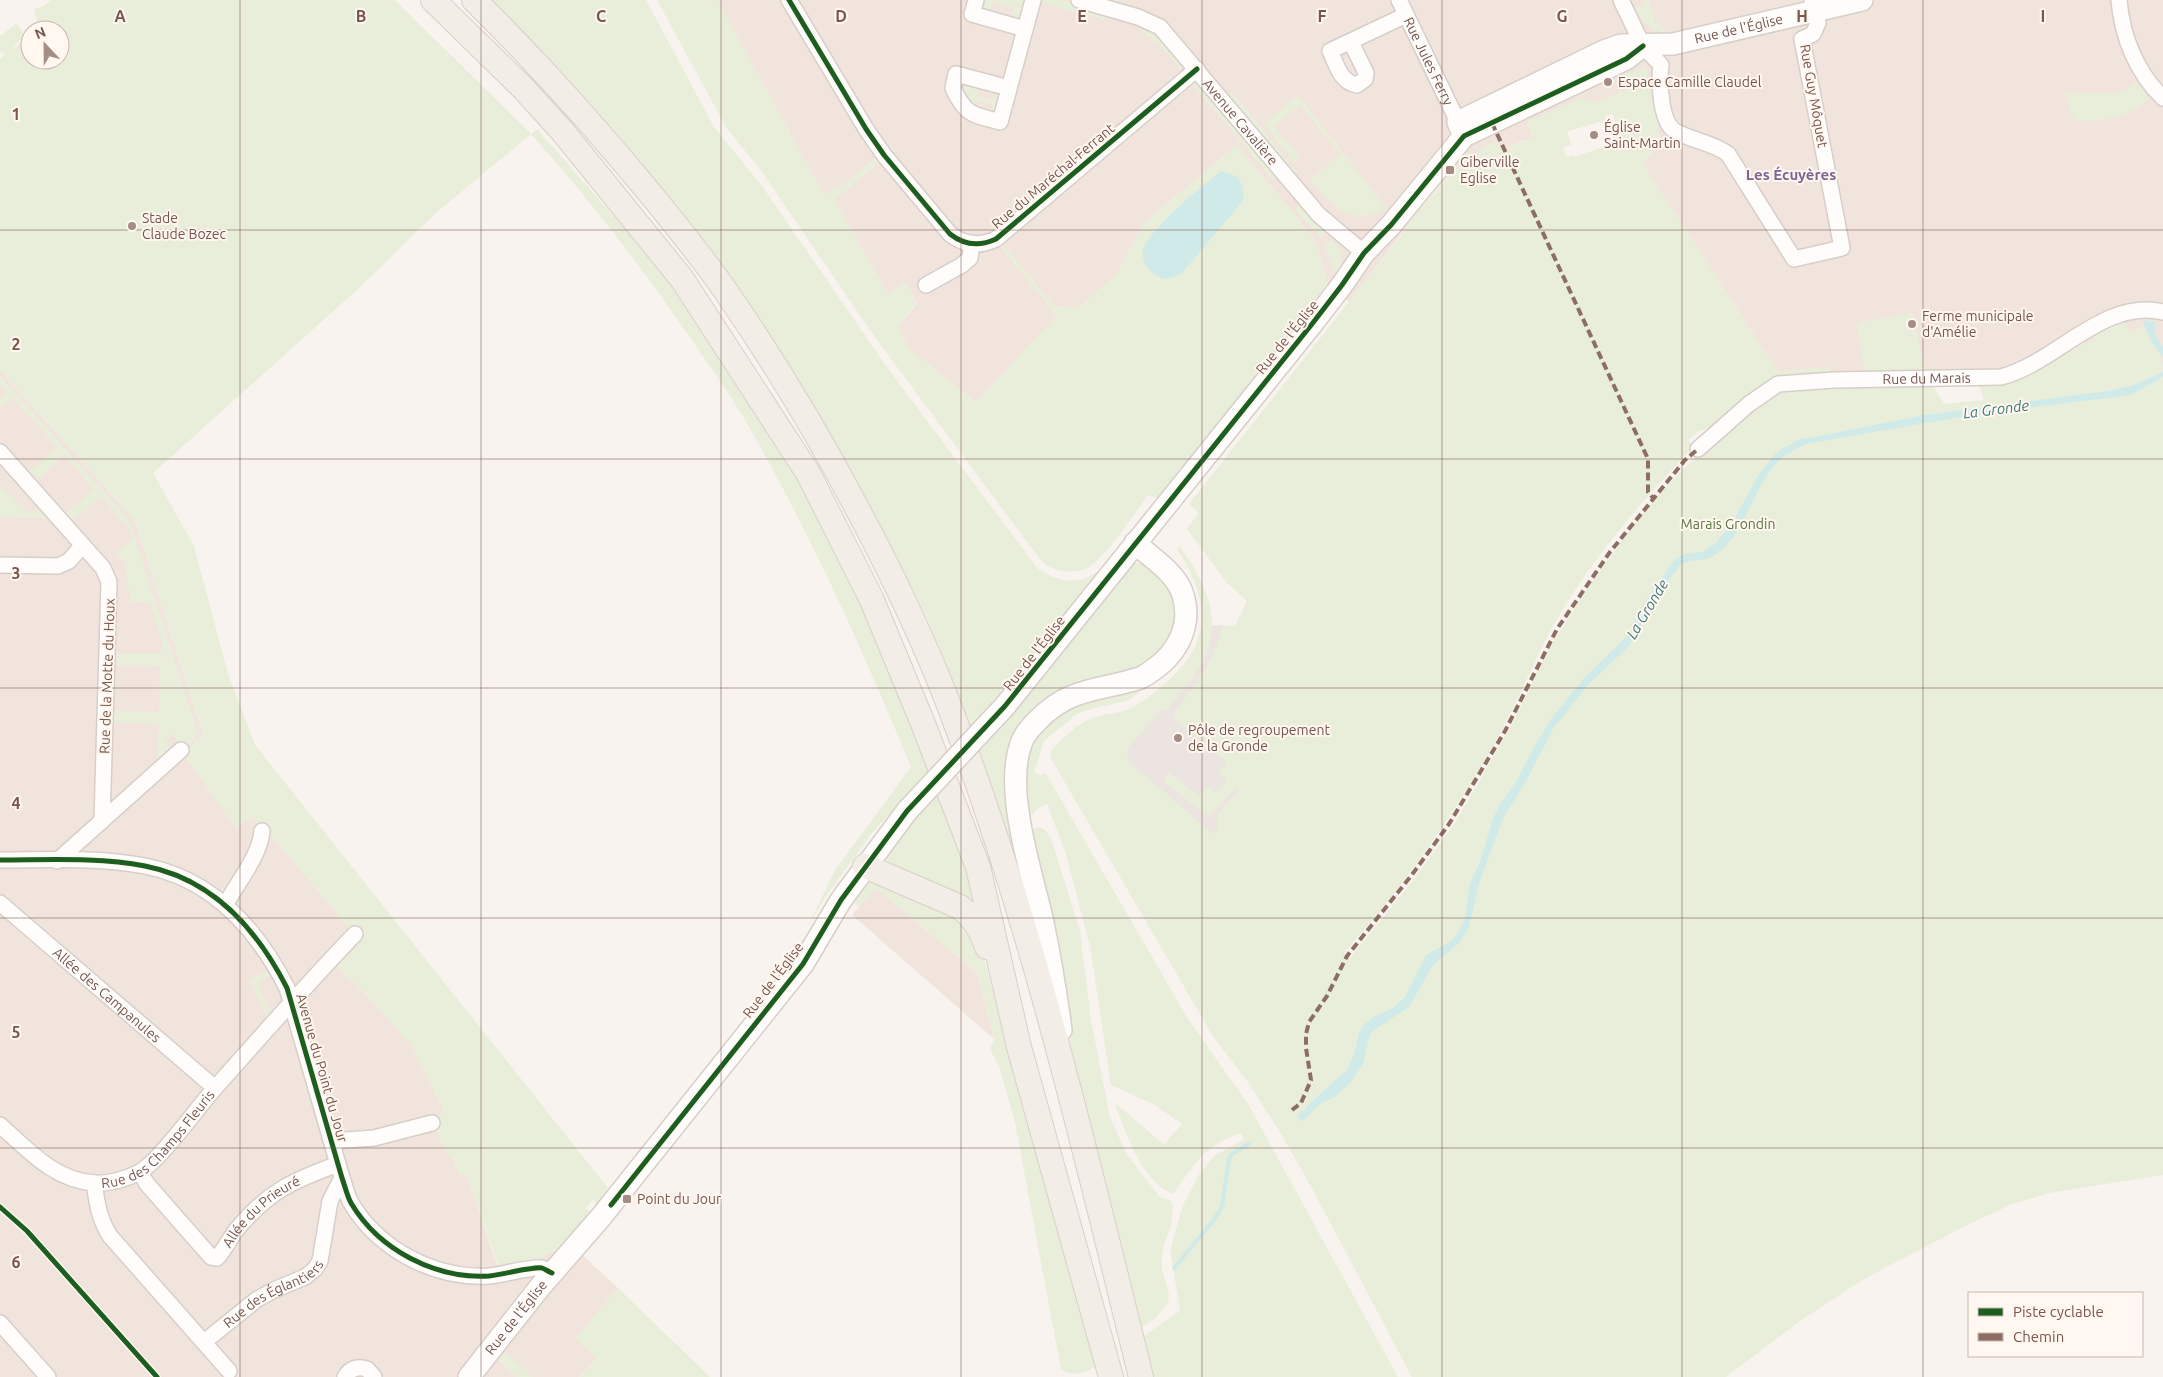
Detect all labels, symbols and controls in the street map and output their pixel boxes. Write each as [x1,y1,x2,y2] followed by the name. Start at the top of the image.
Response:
[114,7,126,25] text: A
[356,7,366,25] text: B
[596,7,606,25] text: C
[835,7,847,25] text: D
[1077,7,1087,25] text: E
[1318,7,1327,25] text: F
[1556,7,1568,25] text: G
[1796,7,1808,25] text: H
[2041,7,2045,25] text: I
[1693,11,1785,47] street label: Rue de l'Église
[1400,14,1457,108] street label: Rue Jules Ferry
[20,20,70,70] north arrow
[32,24,48,42] text: N
[1797,43,1831,149] street label: Rue Guy Môquet
[1618,74,1762,90] place label: Espace Camille Claudel
[1199,76,1281,168] street label: Avenue Cavalière
[1602,76,1614,88] marker: Espace Camille Claudel
[11,105,21,123] text: 1
[1604,118,1681,151] place label: Église Saint-Martin
[988,120,1118,232] street label: Rue du Maréchal-Ferrant
[1588,129,1600,141] marker: Église Saint-Martin
[1460,154,1520,186] place label: Giberville Eglise
[1444,164,1456,176] marker: Giberville Eglise
[1746,166,1836,183] district label: Les Écuyères
[142,210,227,242] place label: Stade Claude Bozec
[126,220,138,232] marker: Stade Claude Bozec
[1252,296,1322,377] street label: Rue de l'Église
[1922,308,2034,340] place label: Ferme municipale d'Amélie
[1906,318,1918,330] marker: Ferme municipale d'Amélie
[11,335,21,353] text: 2
[1882,370,1971,387] street label: Rue du Marais
[1962,396,2030,421] water label: La Gronde
[1681,516,1775,532] park label: Marais Grondin
[11,564,21,582] text: 3
[1623,576,1672,642] water label: La Gronde
[96,598,118,754] street label: Rue de la Motte du Houx
[999,612,1068,694] street label: Rue de l'Église
[1188,722,1330,754] place label: Pôle de regroupement de la Gronde
[1172,732,1184,744] marker: Pôle de regroupement de la Gronde
[11,794,21,812] text: 4
[739,938,807,1021] street label: Rue de l'Église
[50,944,164,1046] street label: Allée des Campanules
[293,992,351,1145] street label: Avenue du Point du Jour
[11,1023,21,1041] text: 5
[100,1087,218,1191] street label: Rue des Champs Fleuris
[219,1173,302,1250] street label: Allée du Prieuré
[637,1191,722,1207] place label: Point du Jour
[621,1193,633,1205] marker: Point du Jour
[11,1253,21,1271] text: 6
[220,1257,327,1331] street label: Rue des Églantiers
[482,1277,550,1358] street label: Rue de l'Église
[1968,1292,2143,1357] legend
[2013,1303,2104,1320] text: Piste cyclable
[2013,1328,2064,1345] text: Chemin

